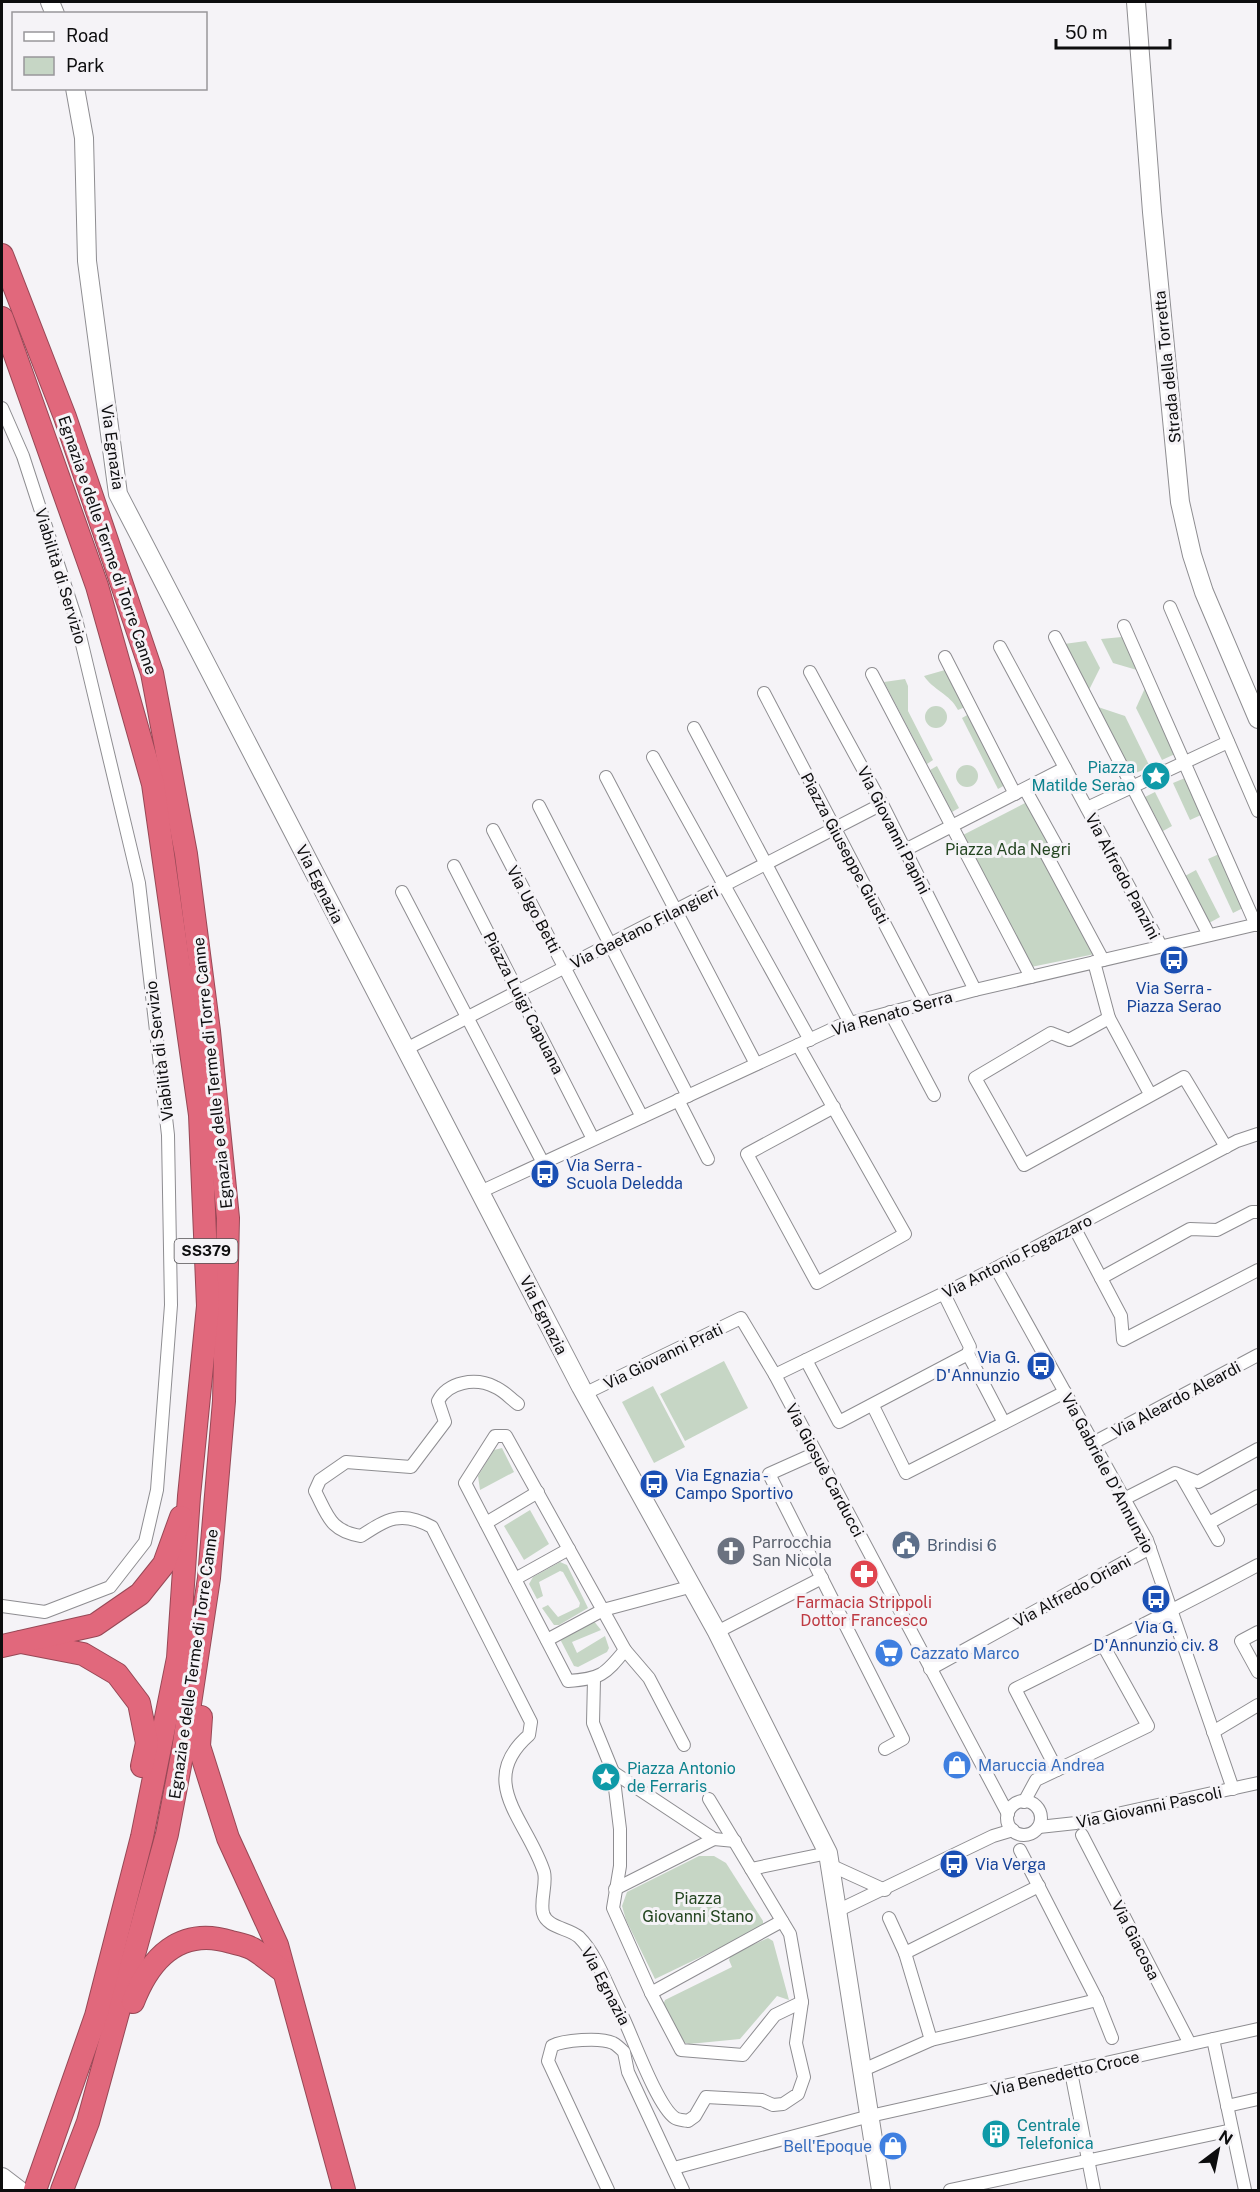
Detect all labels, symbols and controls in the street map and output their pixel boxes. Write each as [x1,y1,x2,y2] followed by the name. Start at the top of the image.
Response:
[12,12,207,90] legend
[1056,12,1170,50] scale bar
[1065,22,1108,43] text: 50 m
[66,25,109,46] text: Road
[66,55,104,76] text: Park
[1150,290,1185,444] street label: Strada della Torretta
[97,403,128,491] street label: Via Egnazia
[54,413,161,677] street label: Egnazia e delle Terme di Torre Canne
[31,506,90,646] street label: Viabilità di Servizio
[1032,758,1135,795] place label: Piazza Matilde Serao
[1140,760,1172,792] place icon: Piazza Matilde Serao
[853,763,934,897] street label: Via Giovanni Papini
[797,769,892,927] street label: Piazza Giuseppe Giusti
[1081,810,1164,943] street label: Via Alfredo Panzini
[945,840,1071,859] park label: Piazza Ada Negri
[292,842,347,927] street label: Via Egnazia
[503,862,564,956] street label: Via Ugo Betti
[567,882,721,973] street label: Via Gaetano Filangieri
[479,929,568,1078] street label: Piazza Luigi Capuana
[189,936,236,1210] street label: Egnazia e delle Terme di Torre Canne
[1158,944,1190,976] bus stop icon: Via Serra - Piazza Serao
[1127,979,1221,1016] place label: Via Serra - Piazza Serao
[141,980,178,1122] street label: Viabilità di Servizio
[830,987,955,1040] street label: Via Renato Serra
[566,1156,683,1193] place label: Via Serra - Scuola Deledda
[529,1158,561,1190] bus stop icon: Via Serra - Scuola Deledda
[939,1210,1095,1302] street label: Via Antonio Fogazzaro
[174,1239,238,1263] road number: SS379
[516,1273,571,1358] street label: Via Egnazia
[601,1319,726,1393] street label: Via Giovanni Prati
[936,1348,1020,1385] place label: Via G. D'Annunzio
[1025,1350,1057,1382] bus stop icon: Via G. D'Annunzio
[1109,1358,1244,1441] street label: Via Aleardo Aleardi
[1057,1390,1158,1556] street label: Via Gabriele D'Annunzio
[781,1400,868,1540] street label: Via Giosuè Carducci
[675,1466,793,1503] place label: Via Egnazia - Campo Sportivo
[638,1468,670,1500] bus stop icon: Via Egnazia - Campo Sportivo
[165,1528,222,1800] street label: Egnazia e delle Terme di Torre Canne
[890,1529,922,1561] public building icon: Brindisi 6
[752,1533,832,1570] place label: Parrocchia San Nicola
[715,1535,747,1567] church icon: Parrocchia San Nicola
[927,1536,997,1555] place label: Brindisi 6
[1010,1551,1134,1632] street label: Via Alfredo Oriani
[848,1558,880,1590] pharmacy icon: Farmacia Strippoli Dottor Francesco
[1140,1583,1172,1615] bus stop icon: Via G. D'Annunzio civ. 8
[796,1593,932,1630] place label: Farmacia Strippoli Dottor Francesco
[1093,1618,1219,1655] place label: Via G. D'Annunzio civ. 8
[873,1637,905,1669] supermarket icon: Cazzato Marco
[910,1644,1019,1663] place label: Cazzato Marco
[941,1749,973,1781] shop icon: Maruccia Andrea
[978,1756,1105,1775] place label: Maruccia Andrea
[627,1759,736,1796] place label: Piazza Antonio de Ferraris
[590,1761,622,1793] place icon: Piazza Antonio de Ferraris
[1075,1783,1224,1832] street label: Via Giovanni Pascoli
[938,1848,970,1880] bus stop icon: Via Verga
[975,1855,1046,1874] place label: Via Verga
[642,1889,754,1926] park label: Piazza Giovanni Stano
[1107,1897,1164,1983] street label: Via Giacosa
[577,1944,634,2029] street label: Via Egnazia
[989,2047,1141,2100] street label: Via Benedetto Croce
[1017,2116,1094,2153] place label: Centrale Telefonica
[980,2118,1012,2150] building icon: Centrale Telefonica
[1188,2120,1248,2180] north arrow
[1215,2126,1236,2149] text: N
[877,2130,909,2162] shop icon: Bell'Epoque
[783,2137,872,2156] place label: Bell'Epoque

